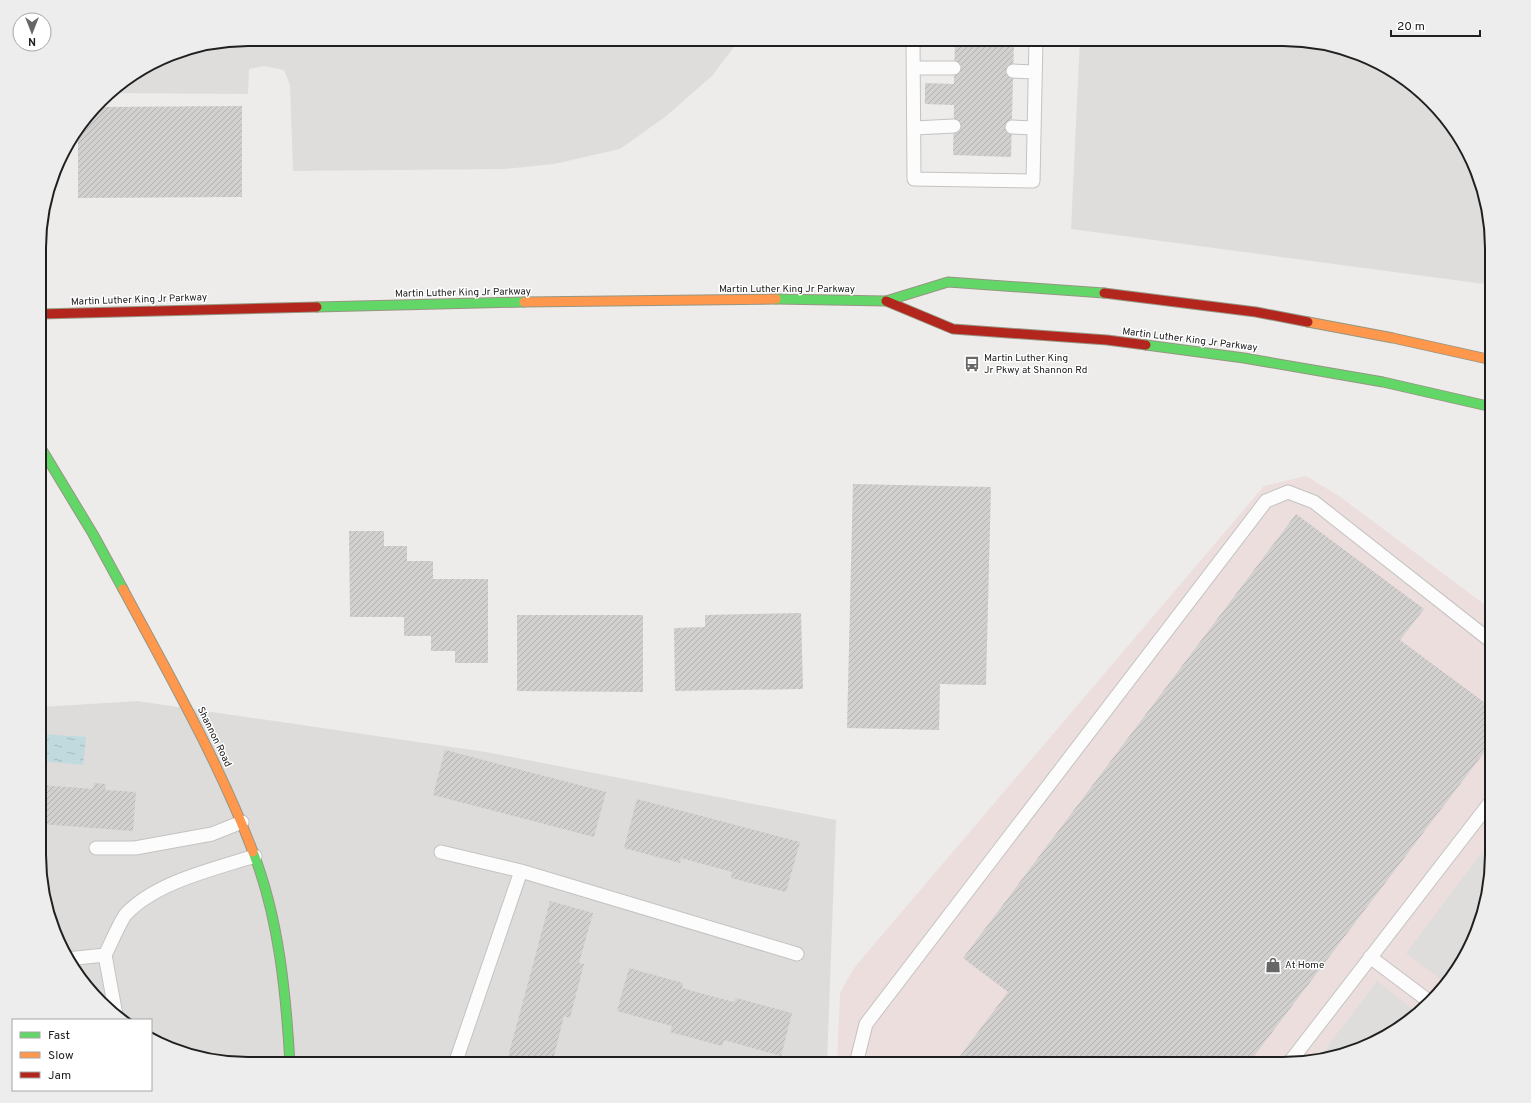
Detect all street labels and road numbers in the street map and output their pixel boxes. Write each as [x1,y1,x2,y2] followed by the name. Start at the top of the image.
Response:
[719,283,855,296] street label: Martin Luther King Jr Parkway
[395,285,531,301] street label: Martin Luther King Jr Parkway
[71,291,207,309] street label: Martin Luther King Jr Parkway
[1122,325,1258,355] street label: Martin Luther King Jr Parkway
[194,705,234,769] street label: Shannon Road

